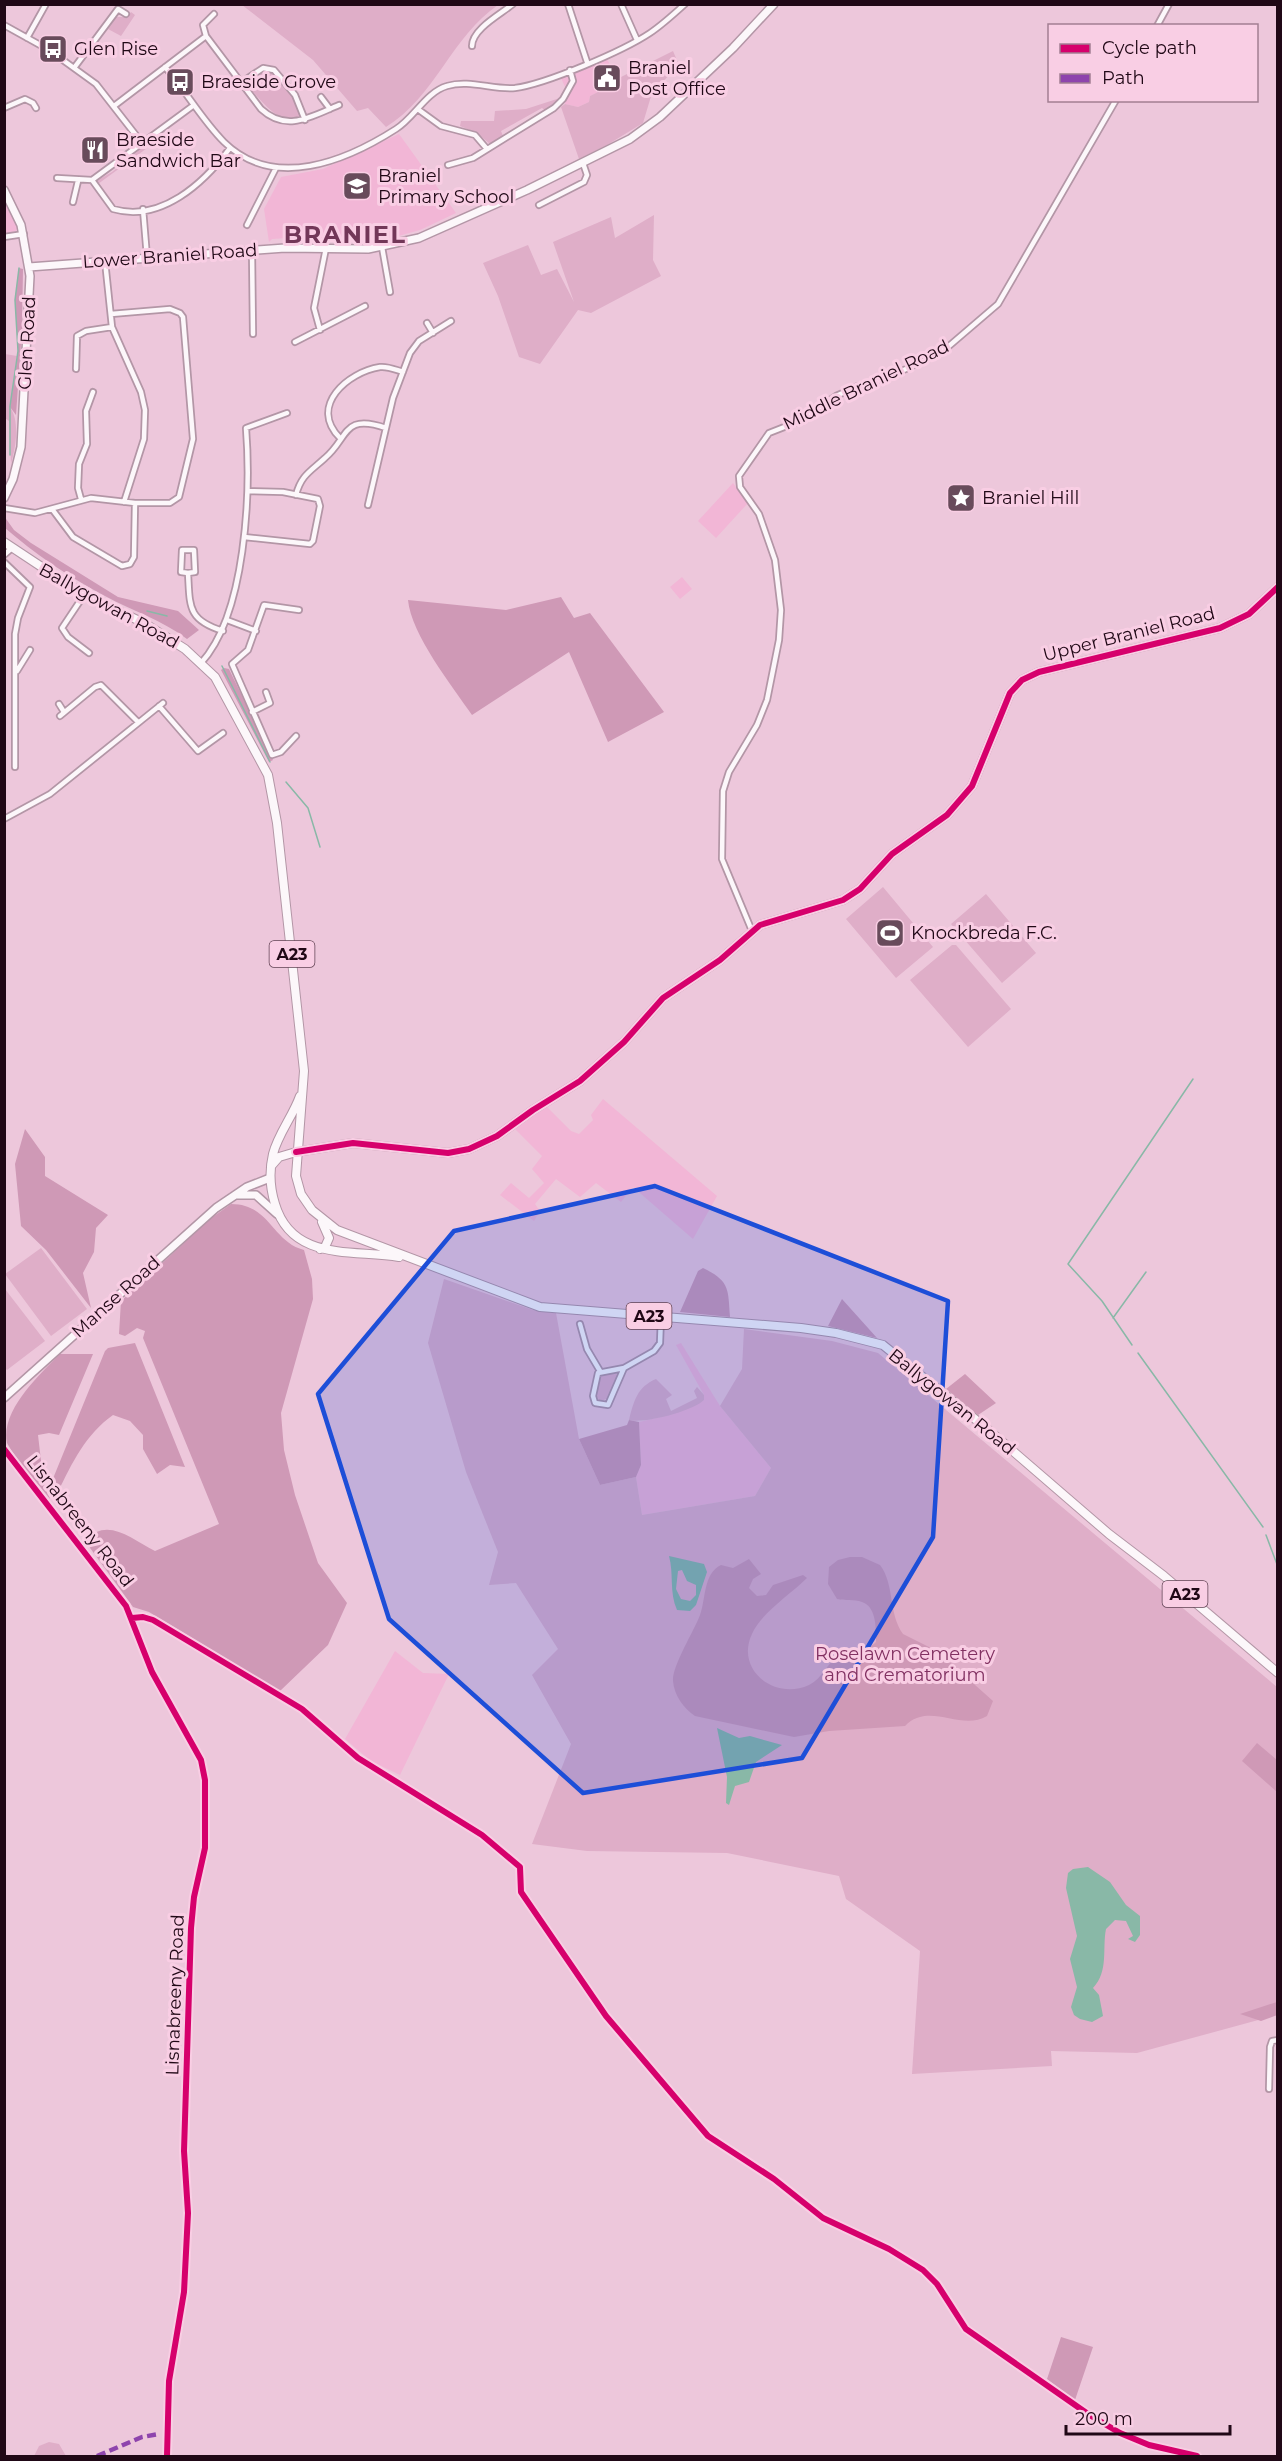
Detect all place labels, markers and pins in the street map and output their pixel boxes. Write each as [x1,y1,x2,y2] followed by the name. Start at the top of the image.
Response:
[37,33,69,65] bus stop icon: Glen Rise
[74,38,158,60] place label: Glen Rise
[628,57,726,100] place label: Braniel Post Office
[591,62,623,94] public building icon: Braniel Post Office
[164,66,196,98] bus stop icon: Braeside Grove
[201,71,336,93] place label: Braeside Grove
[116,129,241,172] place label: Braeside Sandwich Bar
[79,134,111,166] restaurant icon: Braeside Sandwich Bar
[378,165,514,208] place label: Braniel Primary School
[341,170,373,202] school or university icon: Braniel Primary School
[945,482,977,514] place icon: Braniel Hill
[982,487,1079,509] place label: Braniel Hill
[874,917,906,949] sports icon: Knockbreda F.C.
[911,922,1057,944] place label: Knockbreda F.C.

